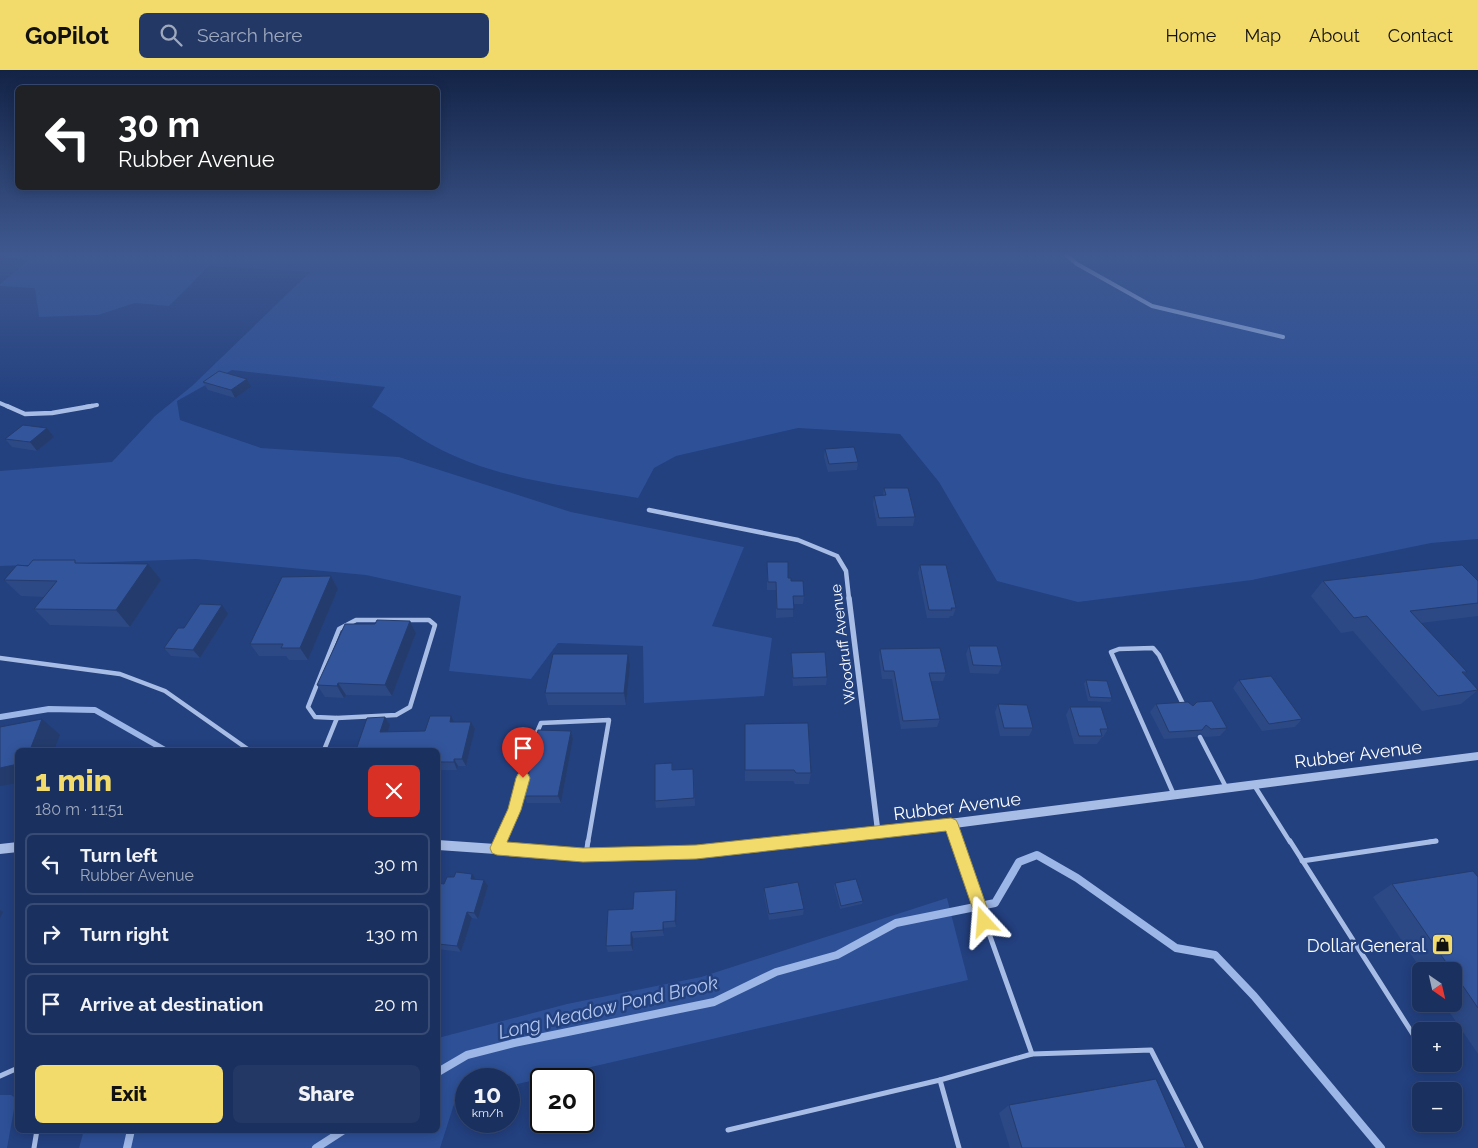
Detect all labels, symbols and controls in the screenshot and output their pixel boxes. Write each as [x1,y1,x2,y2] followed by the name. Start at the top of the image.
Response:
[139,13,489,58] search box
[25,21,109,50] text: GoPilot
[157,21,185,49] icon: search
[197,24,303,46] text: Search here
[1165,25,1216,46] text: Home
[1244,25,1281,46] text: Map
[1309,25,1360,46] text: About
[1388,25,1453,46] text: Contact
[118,104,200,145] text: 30 m
[35,105,100,170] icon: left
[118,146,275,172] text: Rubber Avenue
[827,583,859,705] street label: Woodruff Avenue
[502,727,544,778] pin
[509,734,537,762] icon: arrive
[1293,736,1423,772] street label: Rubber Avenue
[35,763,112,798] text: 1 min
[368,765,420,817] button: close
[892,788,1022,824] street label: Rubber Avenue
[35,800,123,819] text: 180 m · 11:51
[80,844,157,866] text: Turn left
[37,850,65,878] icon: left
[374,853,418,875] text: 30 m
[80,866,194,885] text: Rubber Avenue
[957,895,1009,947] position arrow
[37,920,65,948] icon: right
[80,923,169,945] text: Turn right
[366,923,418,945] text: 130 m
[1430,933,1454,957] shop icon: Dollar General
[1307,935,1426,956] place label: Dollar General
[1412,962,1462,1012] north arrow
[1412,962,1462,1132] map controls
[496,971,720,1043] water label: Long Meadow Pond Brook
[37,990,65,1018] icon: arrive
[80,993,264,1015] text: Arrive at destination
[374,993,418,1015] text: 20 m
[1412,1022,1462,1072] button: +
[35,1065,223,1123] button: Exit
[233,1065,420,1123] button: Share
[530,1068,595,1133] speed limit sign: 20
[474,1079,501,1109] text: 10
[1412,1082,1462,1132] button: −
[472,1106,503,1120] text: km/h

